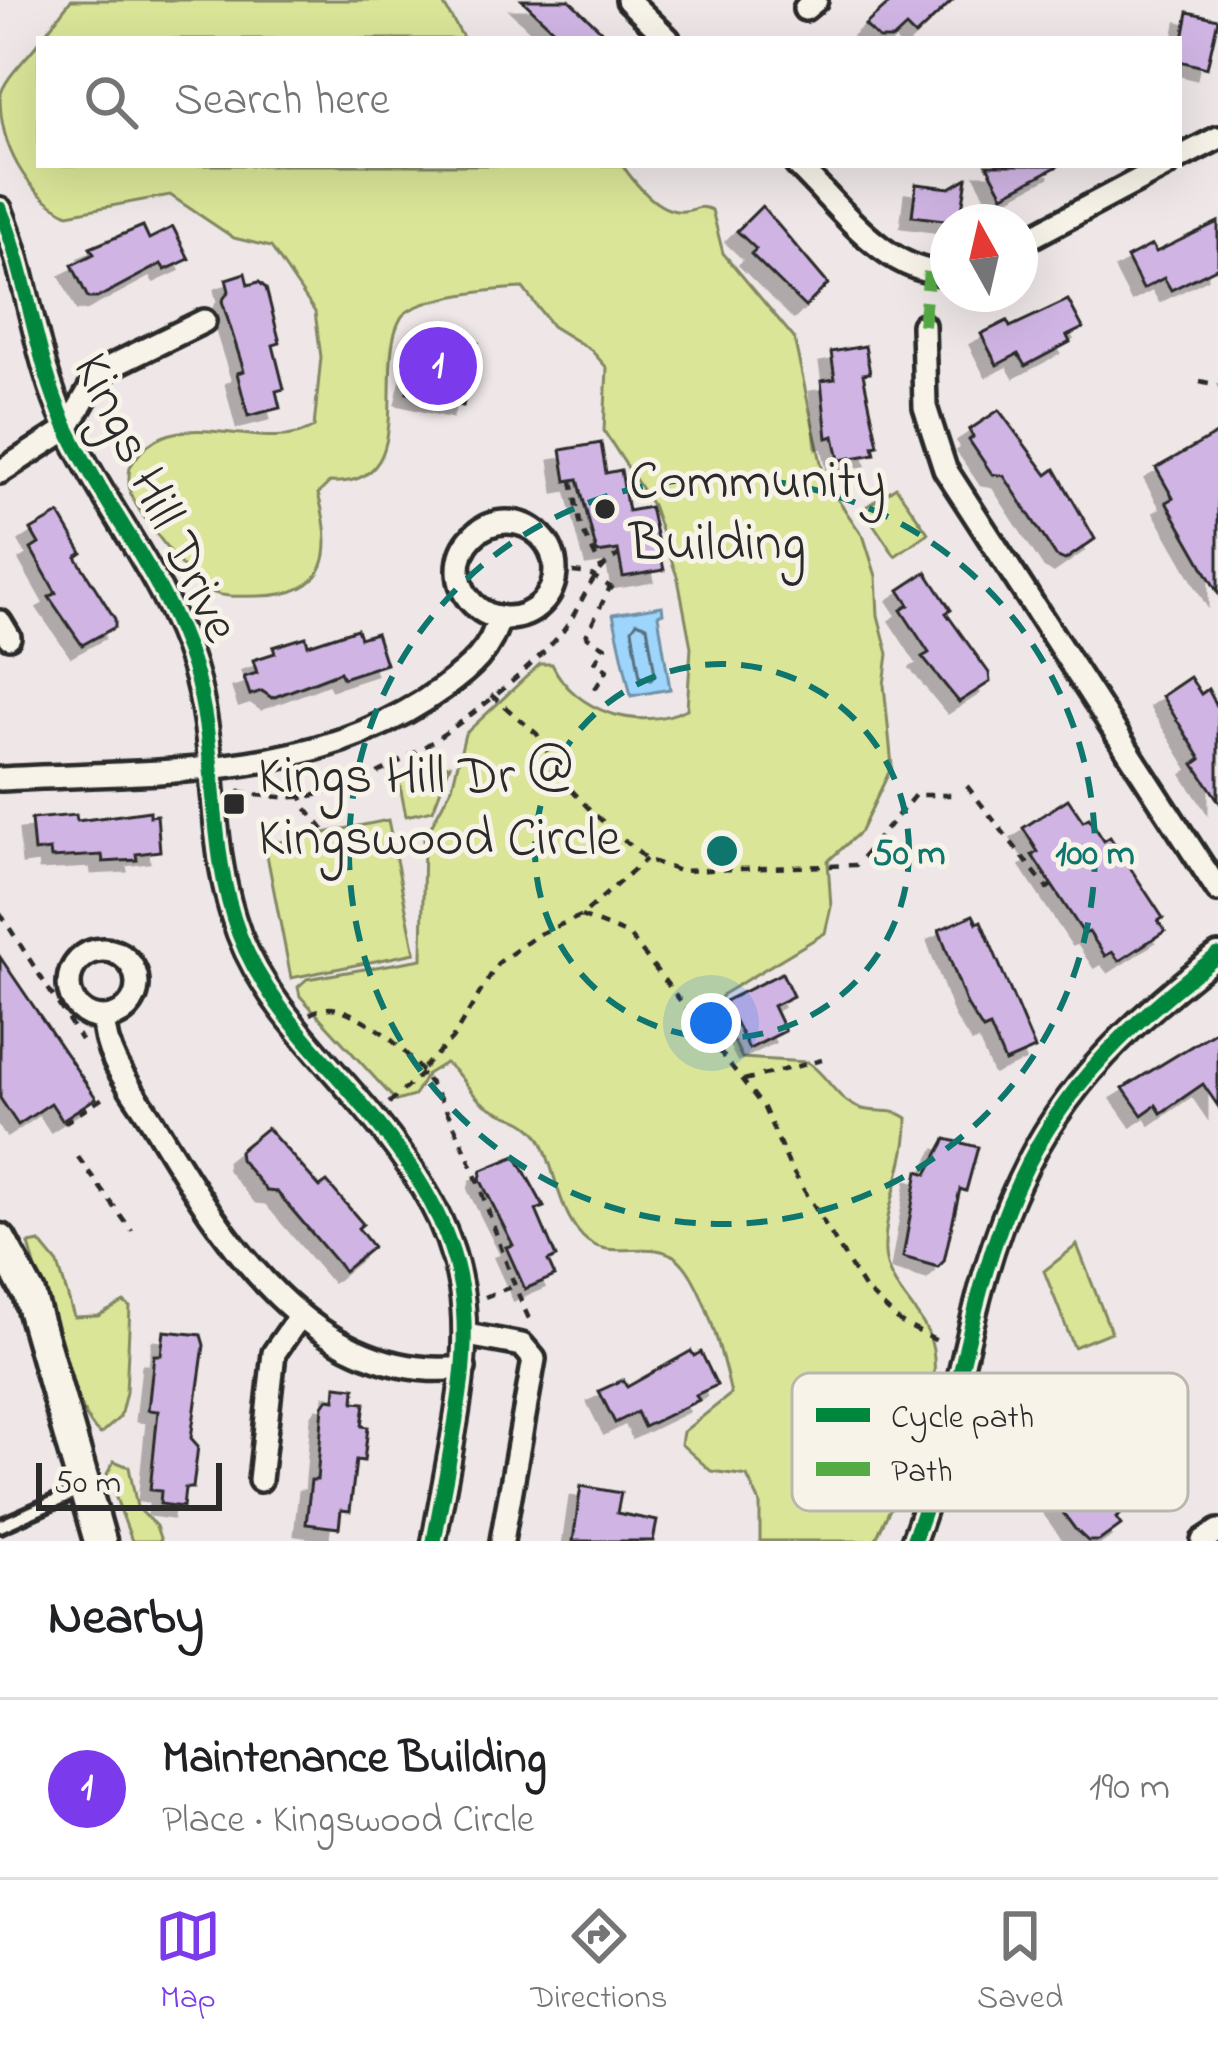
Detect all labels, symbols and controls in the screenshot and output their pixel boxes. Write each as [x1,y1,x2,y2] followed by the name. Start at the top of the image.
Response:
[36,36,1182,168] search box
[78,69,144,135] icon: search
[174,69,390,135] text: Search here
[930,204,1038,312] north arrow
[399,321,477,411] pin: 1
[49,341,258,658] street label: Kings Hill Drive
[627,445,886,586] place label: Community Building
[592,496,618,522] marker: Community Building
[258,740,621,881] place label: Kings Hill Dr @ Kingswood Circle
[221,791,247,817] marker: Kings Hill Dr @ Kingswood Circle
[872,829,946,882] text: 50 m
[1055,829,1135,882] text: 100 m
[701,830,743,872] centre of rings
[681,993,741,1053] your location
[792,1373,1188,1511] legend
[891,1395,1034,1443] text: Cycle path
[891,1449,953,1497] text: Path
[36,1457,222,1510] scale bar
[54,1460,121,1508] text: 50 m
[48,1582,204,1657] text: Nearby
[162,1727,547,1793] text: Maintenance Building
[81,1760,93,1817] text: 1
[1089,1760,1170,1817] text: 190 m
[162,1793,534,1850] text: Place · Kingswood Circle
[155,1903,221,2023] tab: Map
[530,1903,668,2023] tab: Directions
[977,1903,1063,2023] tab: Saved

